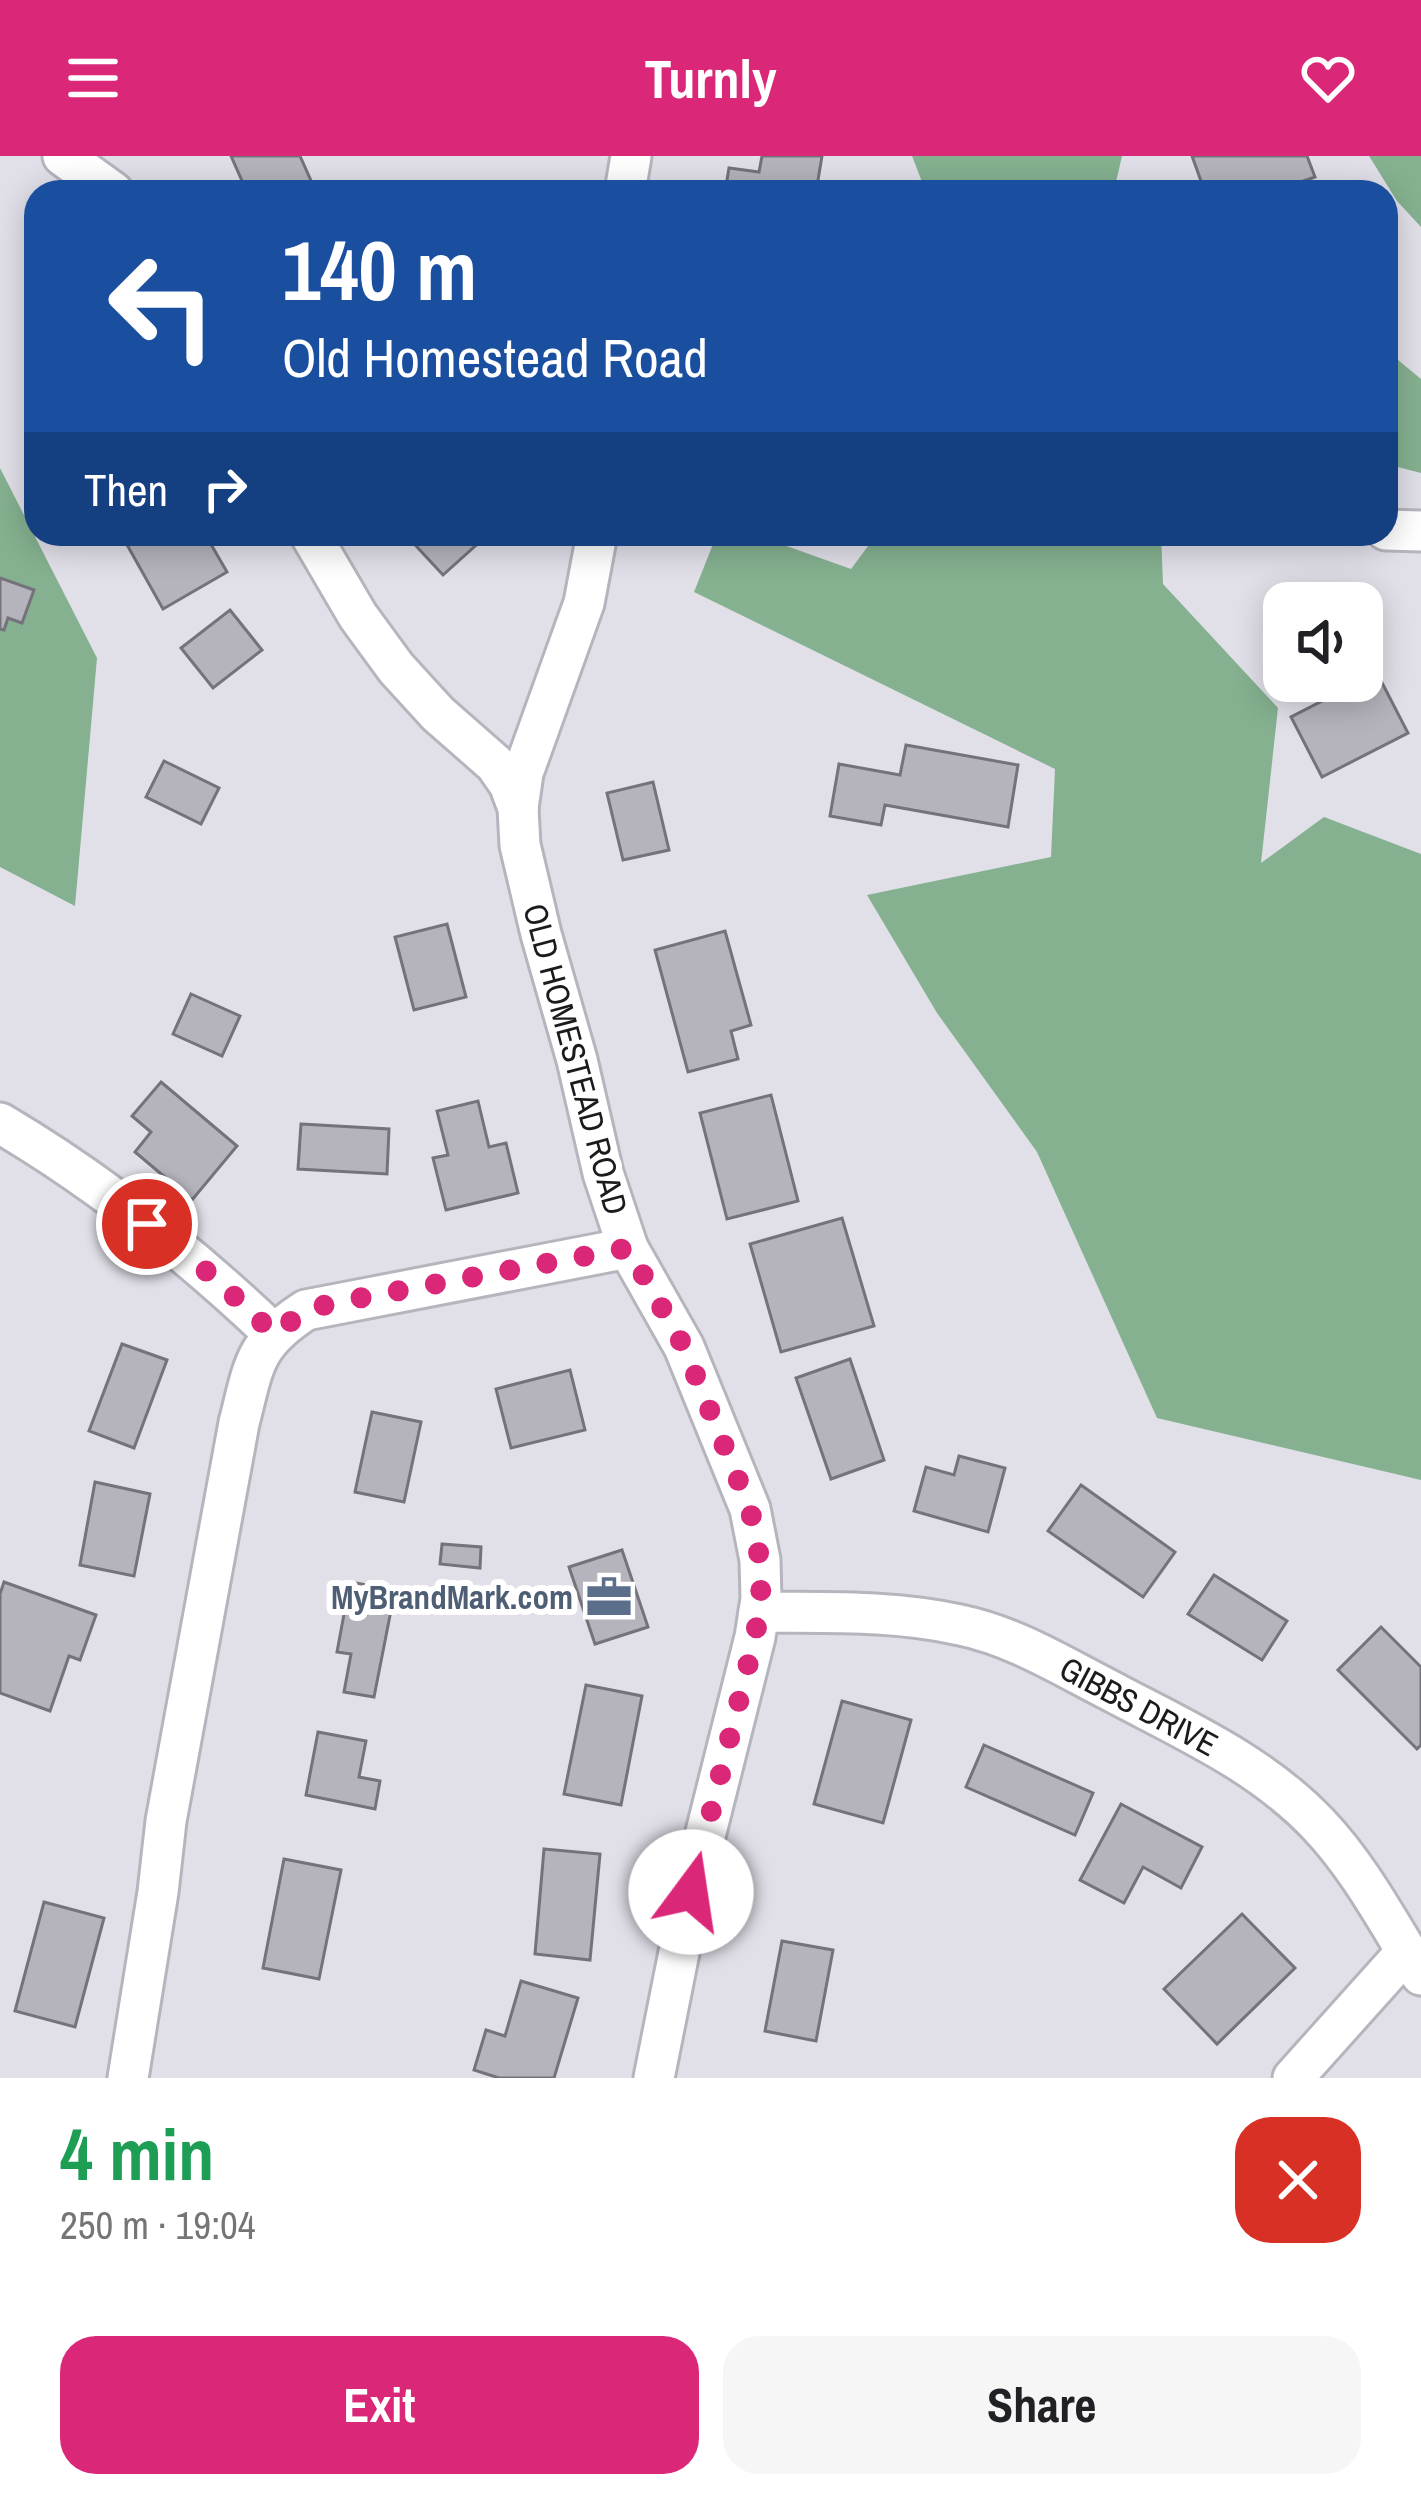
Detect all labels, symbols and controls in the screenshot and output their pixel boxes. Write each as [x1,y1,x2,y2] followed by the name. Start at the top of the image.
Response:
[644,42,777,115] text: Turnly
[60,45,126,111] icon: menu
[1295,45,1361,111] icon: heart
[282,213,477,326] text: 140 m
[84,228,240,384] icon: left
[282,321,708,394] text: Old Homestead Road
[192,456,258,522] icon: right
[84,459,168,520] text: Then
[1263,582,1383,702] map controls
[1263,582,1383,702] button: sound
[513,899,639,1219] street label: OLD HOMESTEAD ROAD
[96,1173,198,1275] pin
[114,1191,180,1257] icon: arrive
[584,1572,634,1622] office icon: MyBrandMark.com
[331,1575,573,1619] place label: MyBrandMark.com
[1052,1646,1226,1766] street label: GIBBS DRIVE
[628,1829,754,1955] position arrow
[60,2105,214,2202] text: 4 min
[1235,2117,1361,2243] button: close
[60,2199,256,2251] text: 250 m · 19:04
[60,2336,699,2474] button: Exit
[723,2336,1361,2474] button: Share

